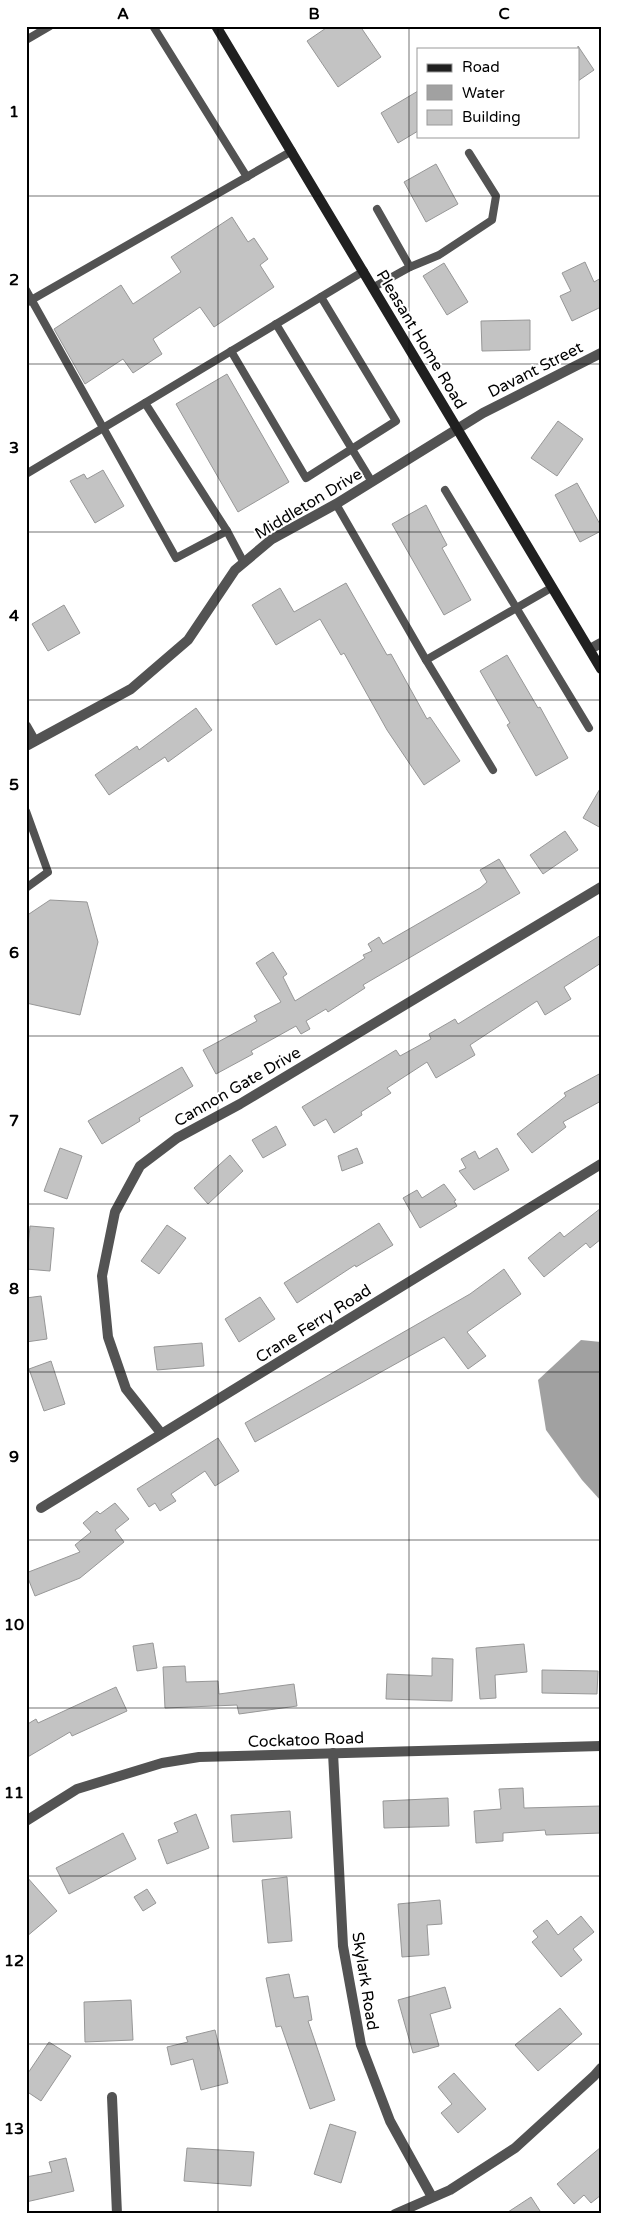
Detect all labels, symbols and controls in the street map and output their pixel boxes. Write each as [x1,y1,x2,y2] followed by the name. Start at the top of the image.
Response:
[117,4,129,24] text: A
[308,4,320,24] text: B
[498,4,510,24] text: C
[417,48,580,138] legend
[462,58,500,76] text: Road
[462,84,505,102] text: Water
[9,102,19,122] text: 1
[462,108,521,126] text: Building
[372,266,471,413] street label: Pleasant Home Road
[9,270,19,290] text: 2
[485,337,586,402] street label: Davant Street
[9,438,19,458] text: 3
[251,464,366,544] street label: Middleton Drive
[9,606,19,626] text: 4
[9,775,19,795] text: 5
[9,943,19,963] text: 6
[171,1043,304,1131] street label: Cannon Gate Drive
[9,1111,19,1131] text: 7
[9,1279,19,1299] text: 8
[252,1280,375,1367] street label: Crane Ferry Road
[9,1447,19,1467] text: 9
[4,1615,24,1635] text: 10
[248,1728,365,1752] street label: Cockatoo Road
[4,1783,24,1803] text: 11
[347,1931,383,2032] street label: Skylark Road
[4,1951,24,1971] text: 12
[4,2119,24,2139] text: 13

